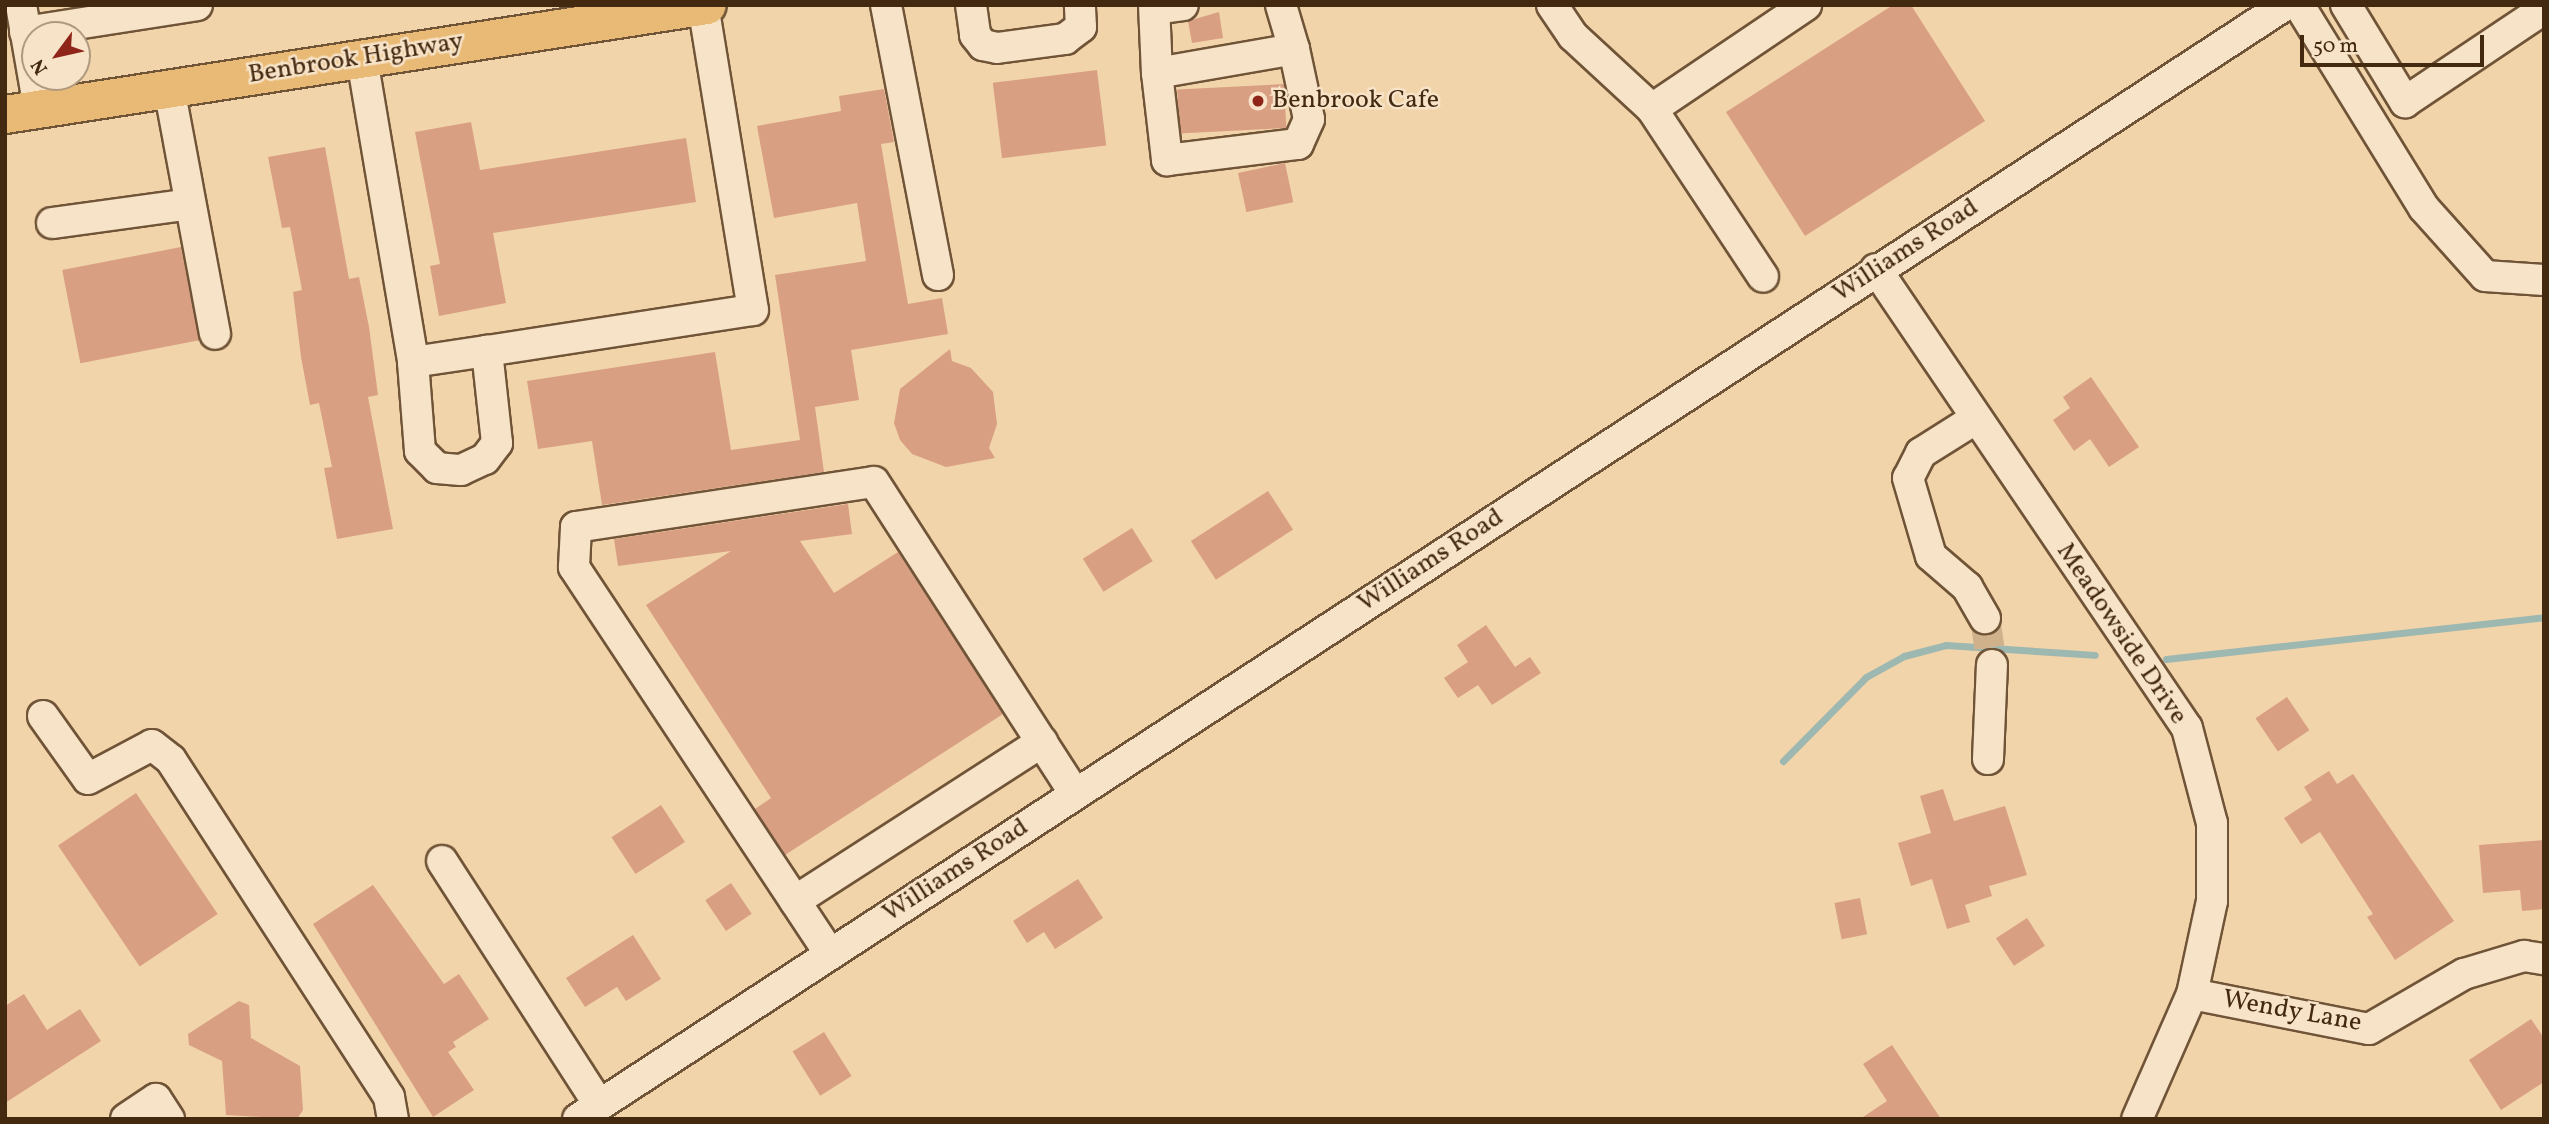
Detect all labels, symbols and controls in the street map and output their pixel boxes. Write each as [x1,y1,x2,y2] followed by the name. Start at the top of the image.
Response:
[21,21,91,91] north arrow
[2304,21,2488,65] scale bar
[246,27,466,91] street label: Benbrook Highway
[2313,32,2358,61] text: 50 m
[25,53,55,79] text: N
[1272,85,1439,117] place label: Benbrook Cafe
[1250,93,1266,109] marker: Benbrook Cafe
[1827,192,1985,310] street label: Williams Road
[1352,502,1510,620] street label: Williams Road
[2049,537,2193,731] street label: Meadowside Drive
[877,812,1035,930] street label: Williams Road
[2220,984,2364,1040] street label: Wendy Lane

